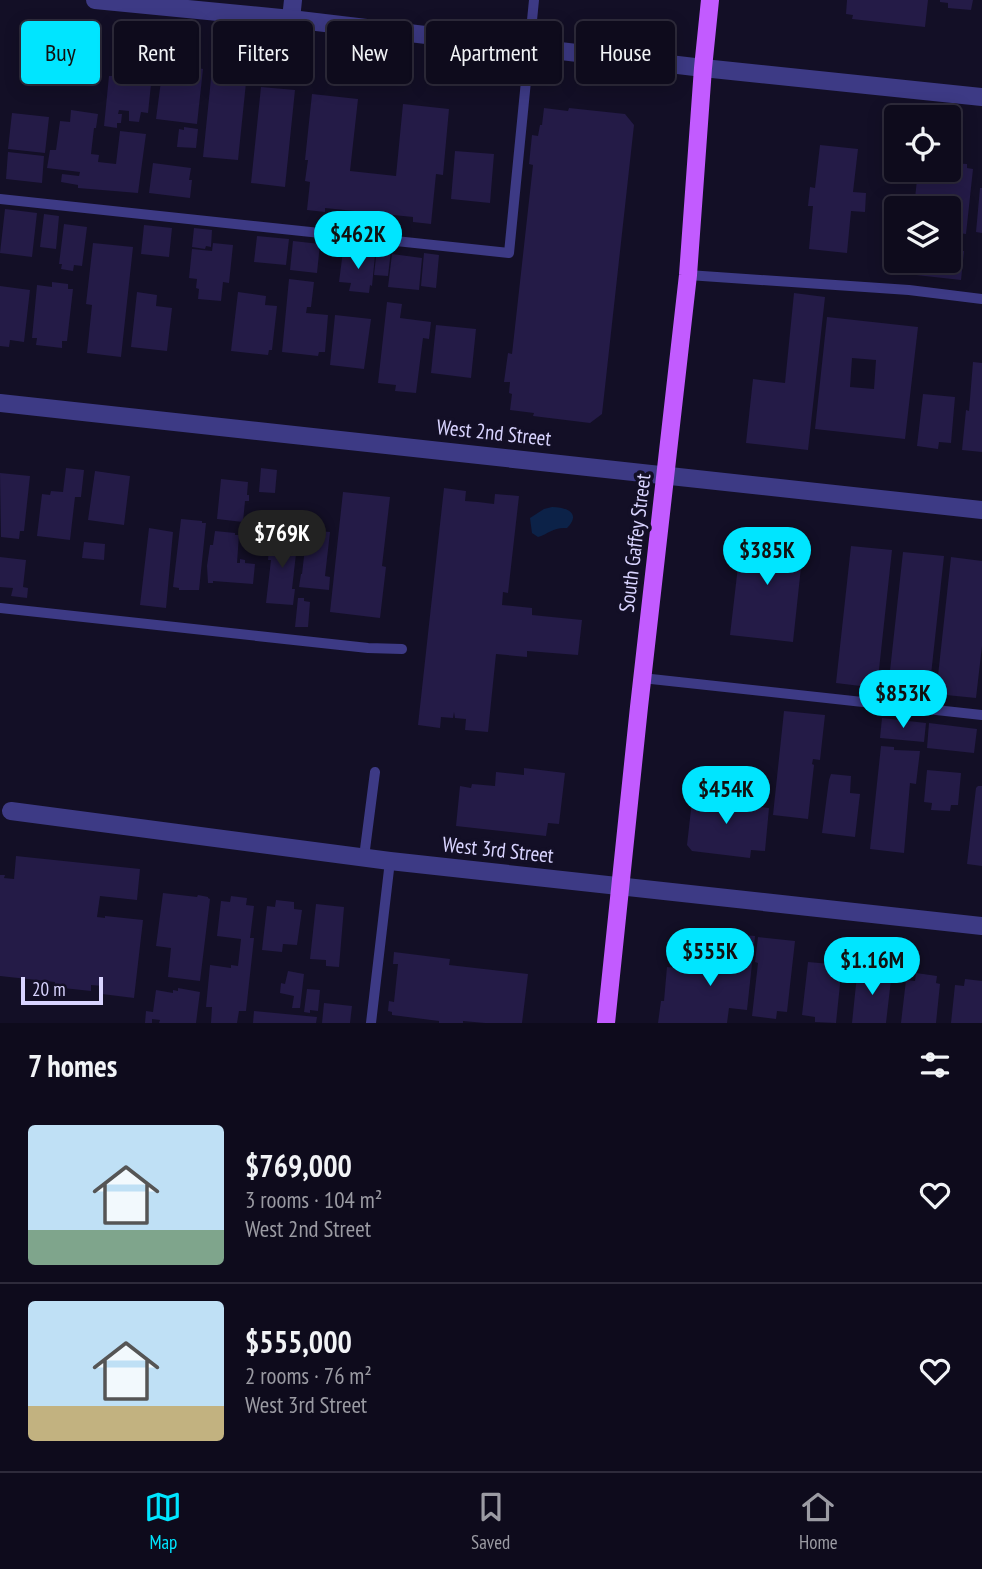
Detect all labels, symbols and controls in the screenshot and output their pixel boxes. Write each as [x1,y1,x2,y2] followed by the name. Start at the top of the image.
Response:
[21,21,100,84] chip: Buy
[114,21,199,84] chip: Rent
[213,21,313,84] chip: Filters
[327,21,412,84] chip: New
[426,21,562,84] chip: Apartment
[576,21,675,84] chip: House
[884,105,961,273] map controls
[884,105,961,182] button: locate
[884,196,961,273] button: layers
[309,212,407,271] pin: $462K
[330,219,386,248] text: $462K
[435,413,553,452] street label: West 2nd Street
[613,472,656,614] street label: South Gaffey Street
[233,510,331,570] pin: $769K
[254,518,310,547] text: $769K
[718,528,816,587] pin: $385K
[739,535,795,564] text: $385K
[854,670,952,730] pin: $853K
[875,678,931,707] text: $853K
[677,766,775,826] pin: $454K
[698,774,754,803] text: $454K
[441,830,555,869] street label: West 3rd Street
[661,928,759,988] pin: $555K
[682,936,738,965] text: $555K
[815,937,929,997] pin: $1.16M
[840,945,904,974] text: $1.16M
[21,974,103,1006] scale bar
[32,977,66,1001] text: 20 m
[28,1046,117,1085] text: 7 homes
[916,1046,954,1084] icon: filters
[245,1146,352,1185] text: $769,000
[84,1153,168,1237] icon: home
[916,1176,954,1214] icon: heart
[245,1185,382,1214] text: 3 rooms · 104 m²
[245,1214,371,1243] text: West 2nd Street
[245,1322,352,1361] text: $555,000
[84,1329,168,1413] icon: home
[916,1352,954,1390] icon: heart
[245,1361,372,1390] text: 2 rooms · 76 m²
[245,1390,367,1419] text: West 3rd Street
[144,1488,182,1554] tab: Map
[471,1488,510,1554] tab: Saved
[799,1488,838,1554] tab: Home

